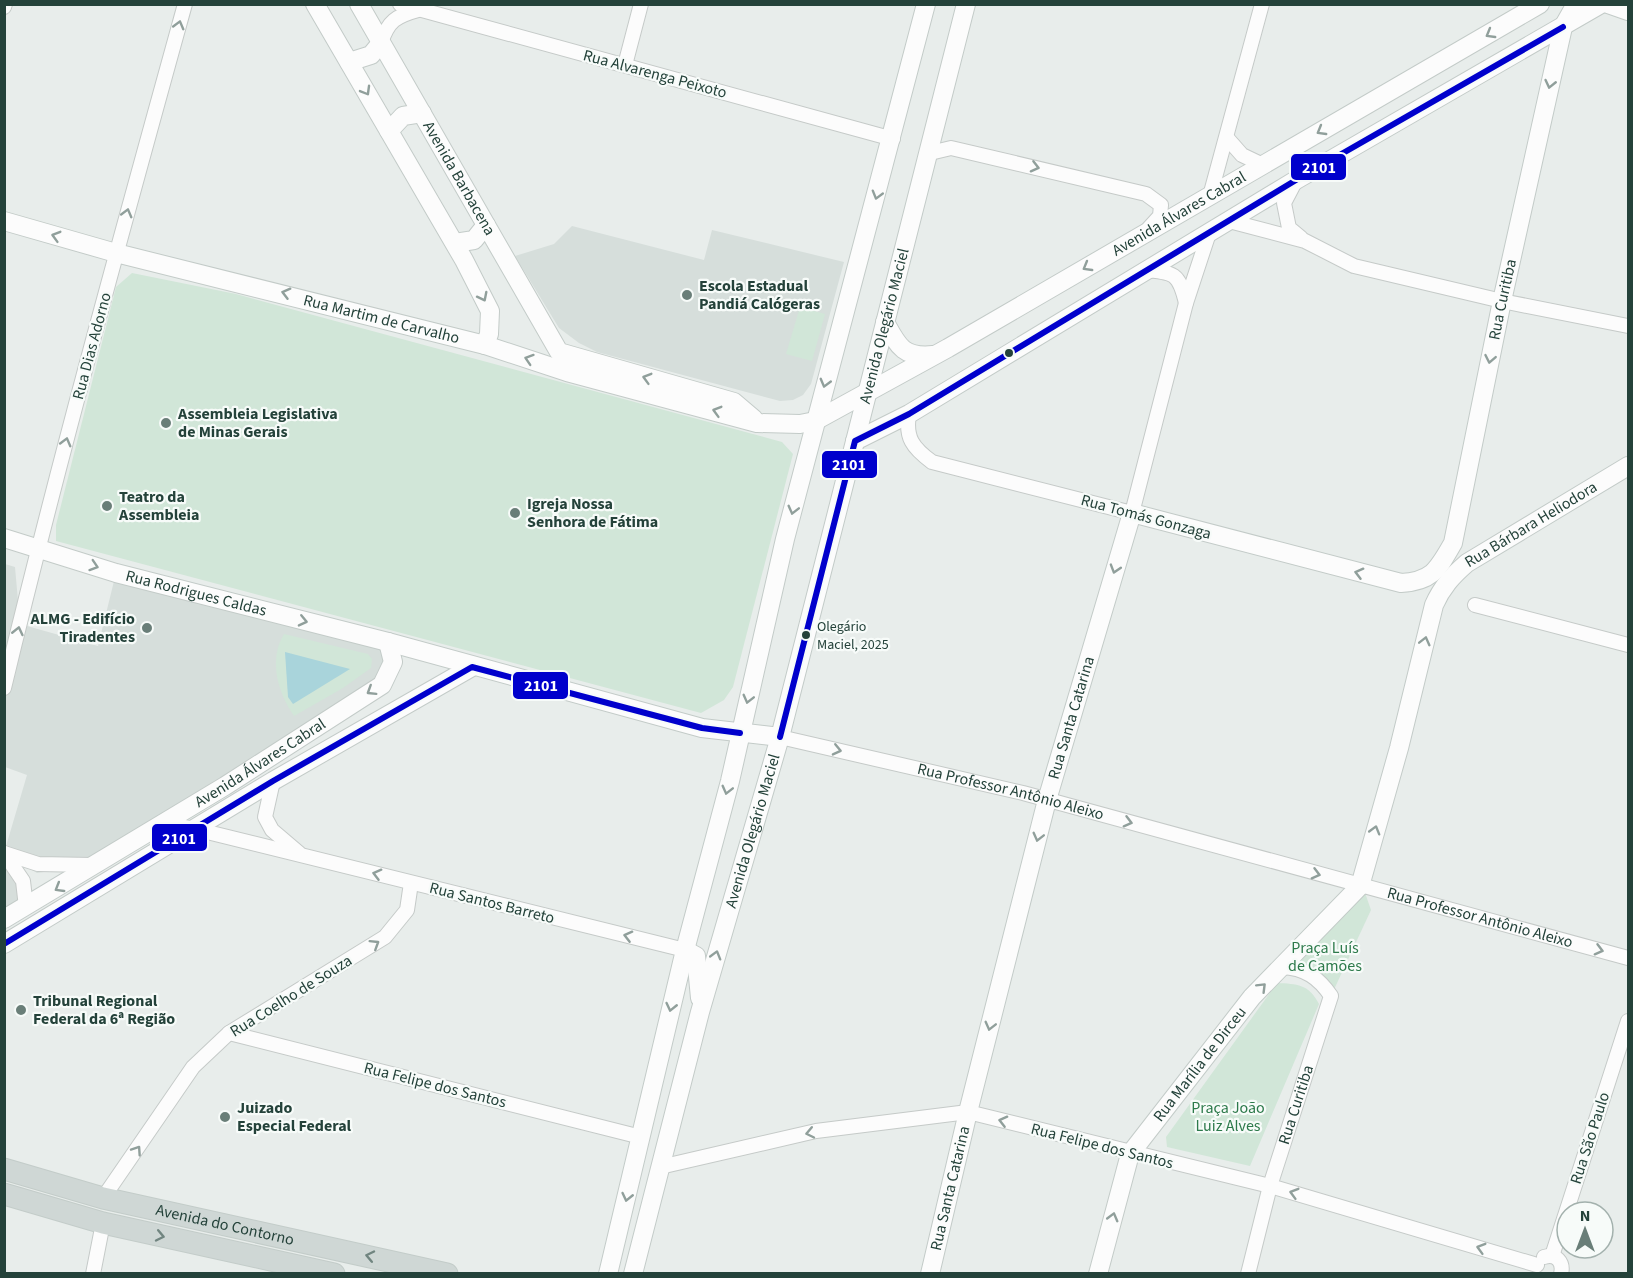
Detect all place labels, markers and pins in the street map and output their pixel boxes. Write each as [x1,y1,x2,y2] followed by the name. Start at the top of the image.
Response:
[699,275,820,315] place label: Escola Estadual Pandiá Calógeras
[680,288,694,302] marker: Escola Estadual Pandiá Calógeras
[1003,347,1015,359] unlabelled marker
[177,403,338,443] place label: Assembleia Legislativa de Minas Gerais
[159,416,173,430] marker: Assembleia Legislativa de Minas Gerais
[118,486,199,526] place label: Teatro da Assembleia
[527,493,658,533] place label: Igreja Nossa Senhora de Fátima
[100,499,114,513] marker: Teatro da Assembleia
[508,506,522,520] marker: Igreja Nossa Senhora de Fátima
[30,608,135,648] place label: ALMG - Edifício Tiradentes
[817,617,889,655] place label: Olegário Maciel, 2025
[140,621,154,635] marker: ALMG - Edifício Tiradentes
[800,629,812,641] marker: Olegário Maciel, 2025
[33,990,175,1030] place label: Tribunal Regional Federal da 6ª Região
[14,1003,28,1017] marker: Tribunal Regional Federal da 6ª Região
[237,1097,352,1137] place label: Juizado Especial Federal
[218,1110,232,1124] marker: Juizado Especial Federal

